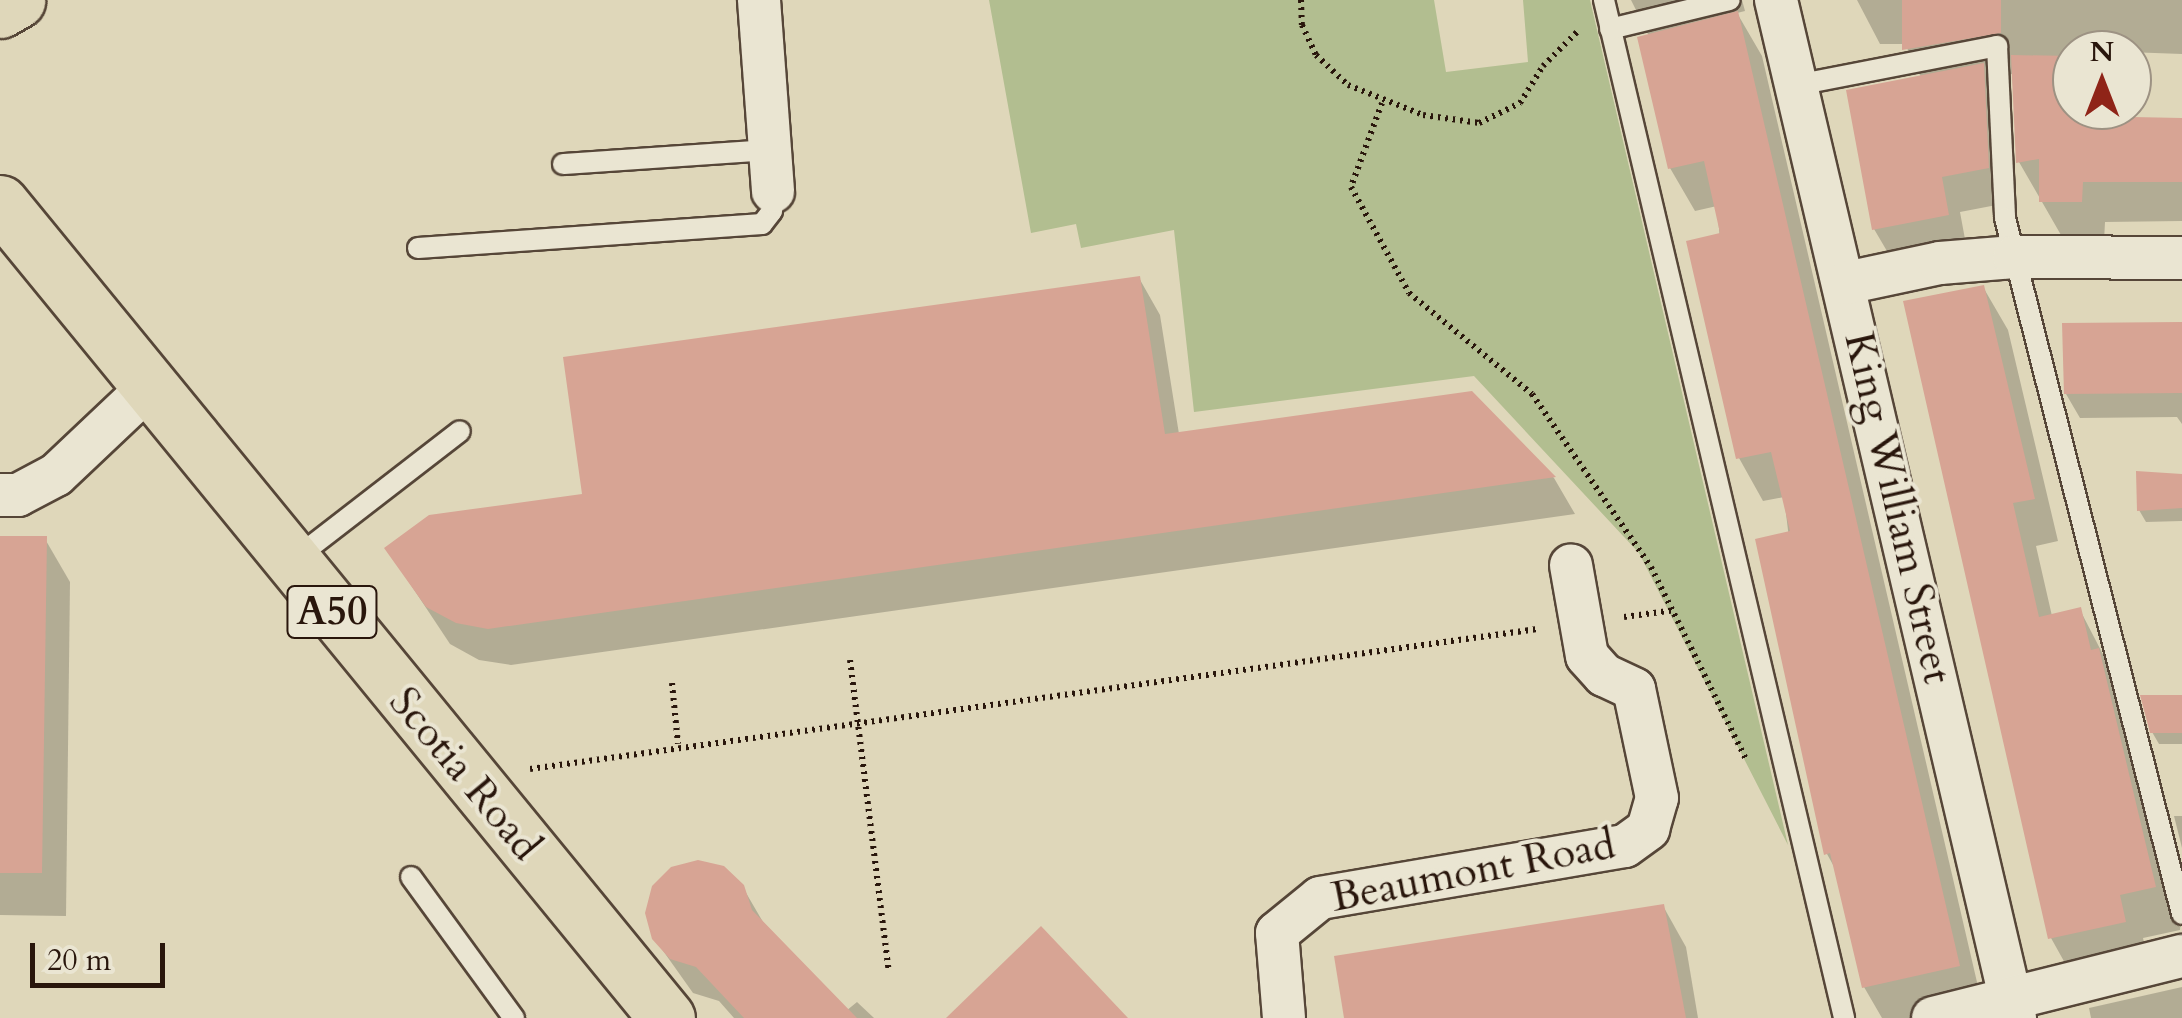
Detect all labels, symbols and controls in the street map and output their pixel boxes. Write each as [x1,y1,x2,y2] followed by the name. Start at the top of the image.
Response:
[2052,30,2152,130] north arrow
[2090,33,2114,71] text: N
[1833,327,1963,689] street label: King William Street
[284,577,380,647] road number: A50
[378,677,552,871] street label: Scotia Road
[1327,819,1619,923] street label: Beaumont Road
[35,923,170,985] scale bar
[47,940,111,981] text: 20 m

